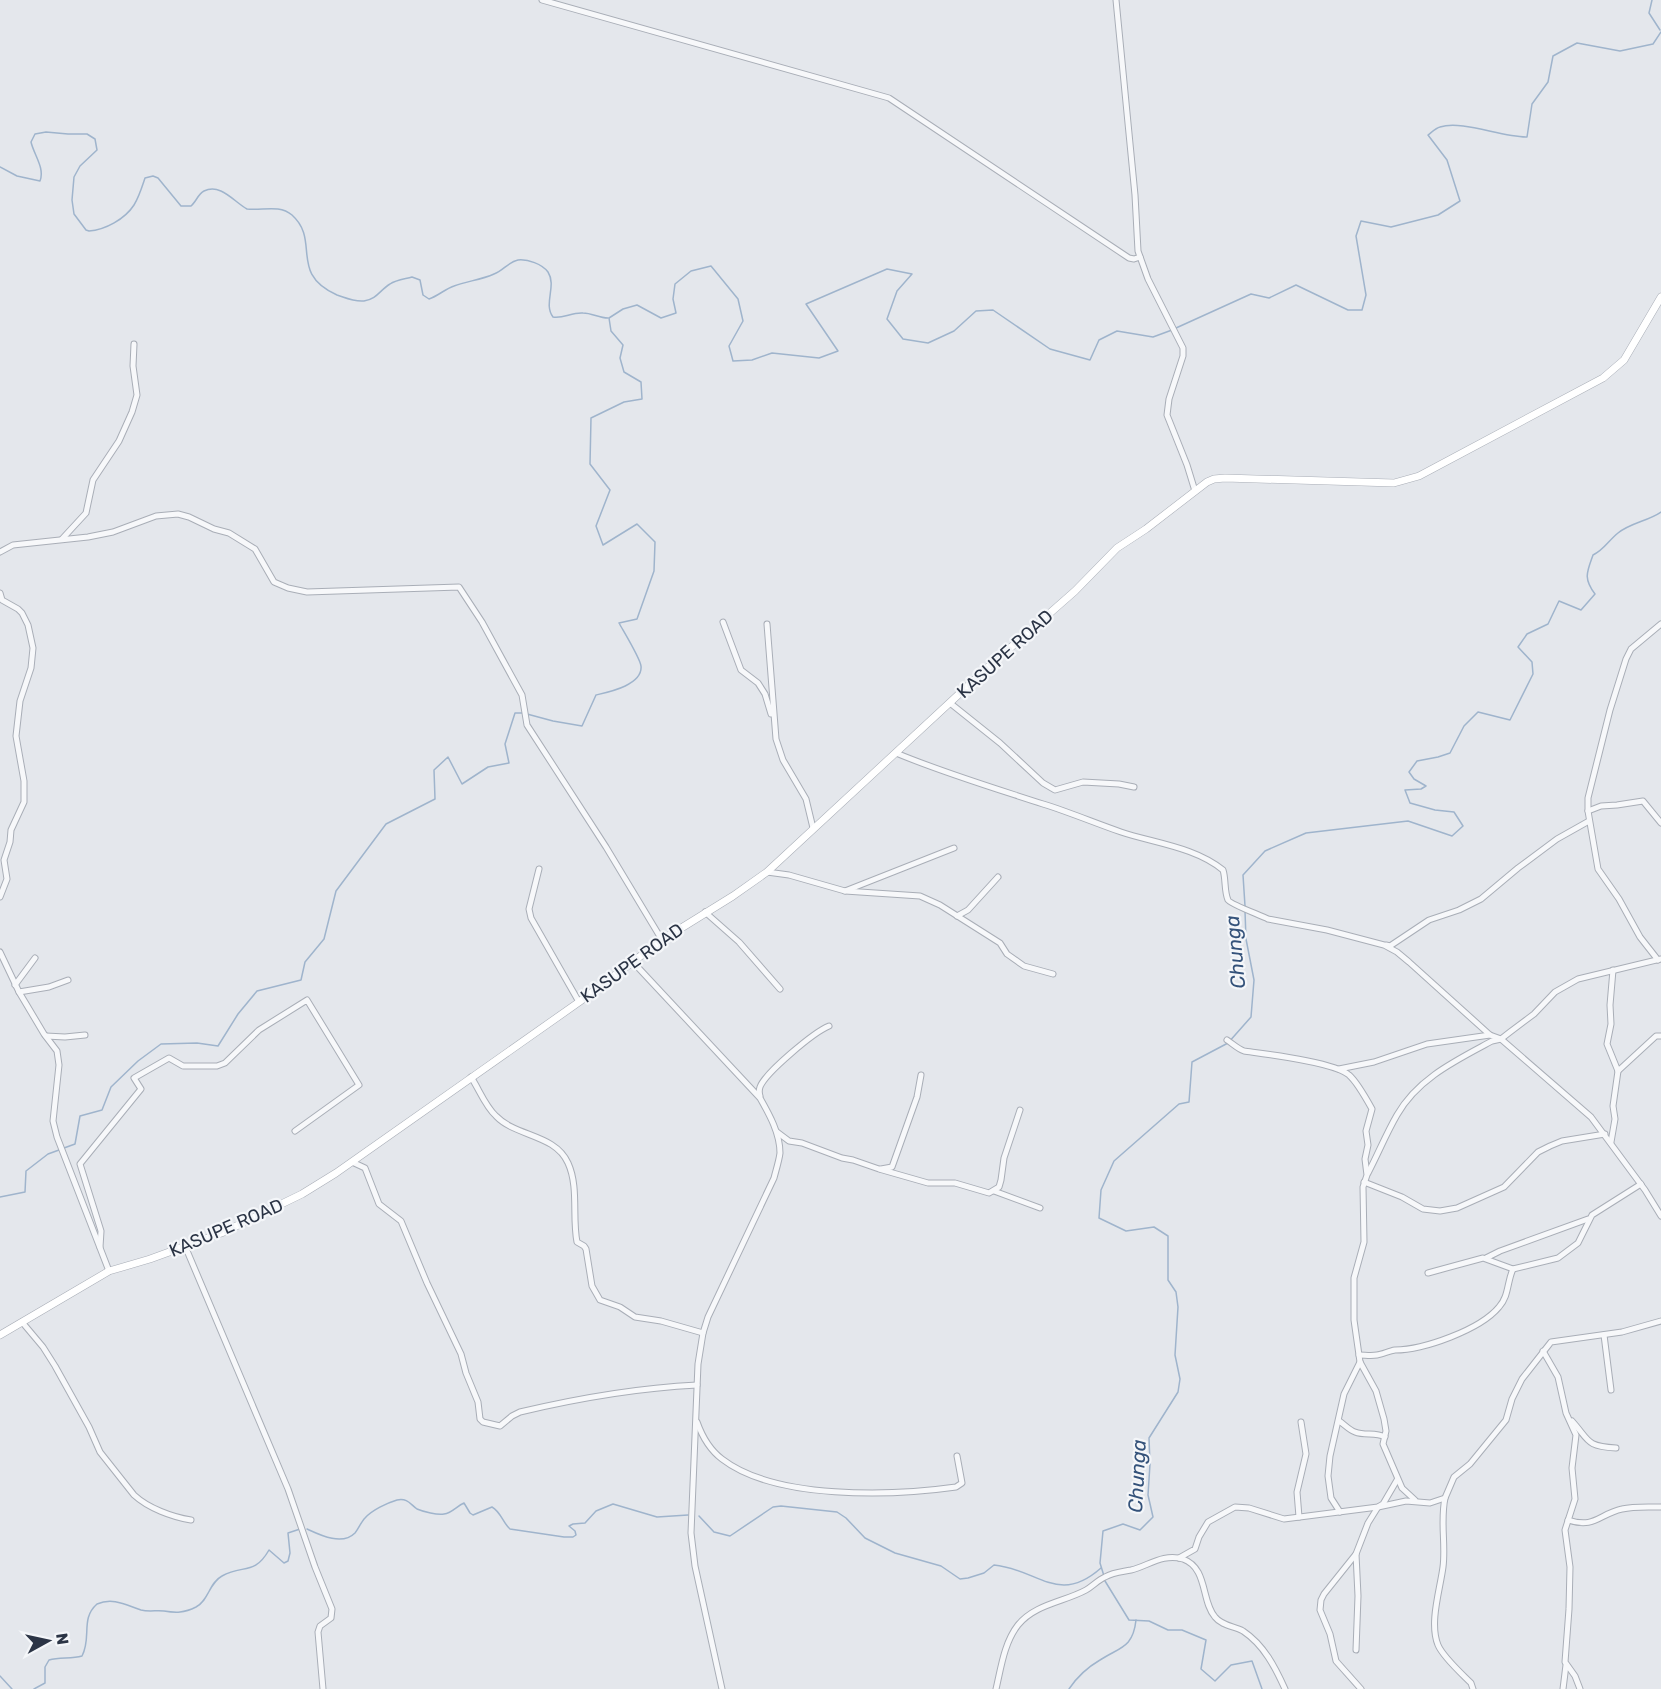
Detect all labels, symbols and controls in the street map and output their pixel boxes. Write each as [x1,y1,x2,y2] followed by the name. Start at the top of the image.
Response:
[952,605,1058,703] street label: KASUPE ROAD
[1220,914,1250,990] water label: Chunga
[576,918,688,1008] street label: KASUPE ROAD
[166,1194,286,1262] street label: KASUPE ROAD
[1123,1439,1151,1513] water label: Chunga
[18,1611,78,1671] north arrow
[52,1632,73,1646] text: N

